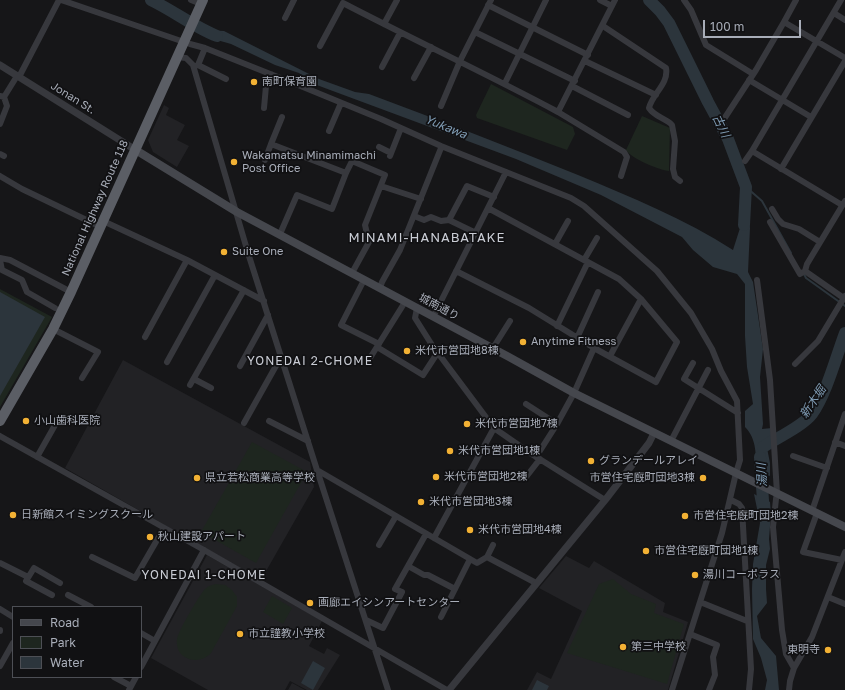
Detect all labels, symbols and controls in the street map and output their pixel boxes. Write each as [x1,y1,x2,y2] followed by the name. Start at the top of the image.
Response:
[705,12,803,38] scale bar
[710,19,744,34] text: 100 m
[262,75,317,89] place label: 南町保育園
[249,77,259,87] marker: 南町保育園
[48,79,98,117] street label: Jonan St.
[423,112,469,142] water label: Yukawa
[709,112,733,140] water label: 古川
[59,138,131,278] street label: National Highway Route 118
[242,149,376,175] place label: Wakamatsu Minamimachi Post Office
[229,157,239,167] marker: Wakamatsu Minamimachi Post Office
[349,230,505,246] district label: MINAMI-HANABATAKE
[232,245,283,259] place label: Suite One
[219,247,229,257] marker: Suite One
[416,291,462,323] street label: 城南通り
[531,335,616,349] place label: Anytime Fitness
[518,337,528,347] marker: Anytime Fitness
[415,344,499,358] place label: 米代市営団地8棟
[402,346,412,356] marker: 米代市営団地8棟
[247,354,373,368] district label: YONEDAI 2-CHOME
[797,383,829,421] water label: 新木堀
[34,414,100,428] place label: 小山歯科医院
[21,416,31,426] marker: 小山歯科医院
[475,417,558,431] place label: 米代市営団地7棟
[462,419,472,429] marker: 米代市営団地7棟
[458,444,540,458] place label: 米代市営団地1棟
[445,446,455,456] marker: 米代市営団地1棟
[599,454,698,468] place label: グランデールアレイ
[586,456,596,466] marker: グランデールアレイ
[754,463,770,487] water label: 湯川
[444,470,527,484] place label: 米代市営団地2棟
[205,471,315,485] place label: 県立若松商業高等学校
[590,471,695,485] place label: 市営住宅廐町団地3棟
[431,472,441,482] marker: 米代市営団地2棟
[192,473,202,483] marker: 県立若松商業高等学校
[698,473,708,483] marker: 市営住宅廐町団地3棟
[429,495,512,509] place label: 米代市営団地3棟
[416,497,426,507] marker: 米代市営団地3棟
[21,508,153,522] place label: 日新館スイミングスクール
[693,509,798,523] place label: 市営住宅廐町団地2棟
[8,510,18,520] marker: 日新館スイミングスクール
[680,511,690,521] marker: 市営住宅廐町団地2棟
[478,523,562,537] place label: 米代市営団地4棟
[465,525,475,535] marker: 米代市営団地4棟
[158,530,246,544] place label: 秋山建設アパート
[145,532,155,542] marker: 秋山建設アパート
[654,544,758,558] place label: 市営住宅廐町団地1棟
[641,546,651,556] marker: 市営住宅廐町団地1棟
[142,568,266,582] district label: YONEDAI 1-CHOME
[703,568,780,582] place label: 湯川コーポラス
[690,570,700,580] marker: 湯川コーポラス
[318,596,460,610] place label: 画廊エイシンアートセンター
[305,598,315,608] marker: 画廊エイシンアートセンター
[12,606,142,678] legend
[50,615,79,630] text: Road
[248,627,325,641] place label: 市立謹教小学校
[235,629,245,639] marker: 市立謹教小学校
[50,635,76,650] text: Park
[631,640,686,654] place label: 第三中学校
[618,642,628,652] marker: 第三中学校
[787,643,820,657] place label: 東明寺
[823,645,833,655] marker: 東明寺
[50,655,84,670] text: Water

